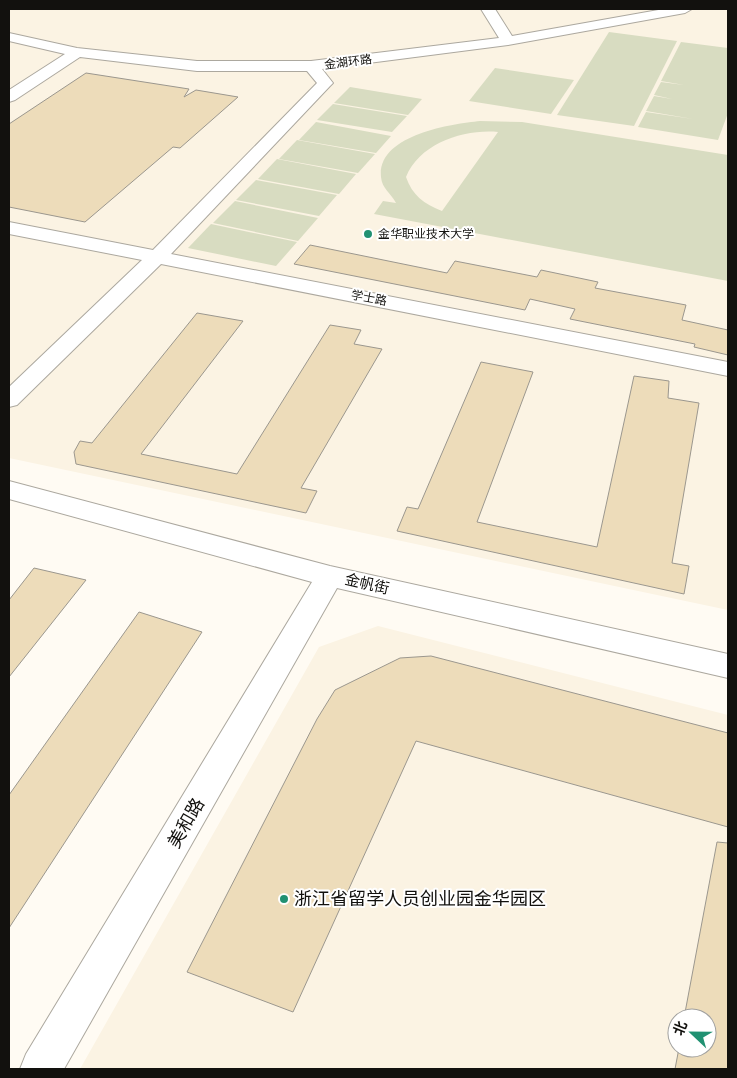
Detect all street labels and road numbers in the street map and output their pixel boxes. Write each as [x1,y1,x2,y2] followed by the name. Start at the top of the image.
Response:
[323,52,373,72] street label: 金湖环路
[350,288,388,308] street label: 学士路
[343,570,391,598] street label: 金帆街
[163,794,209,852] street label: 美和路

